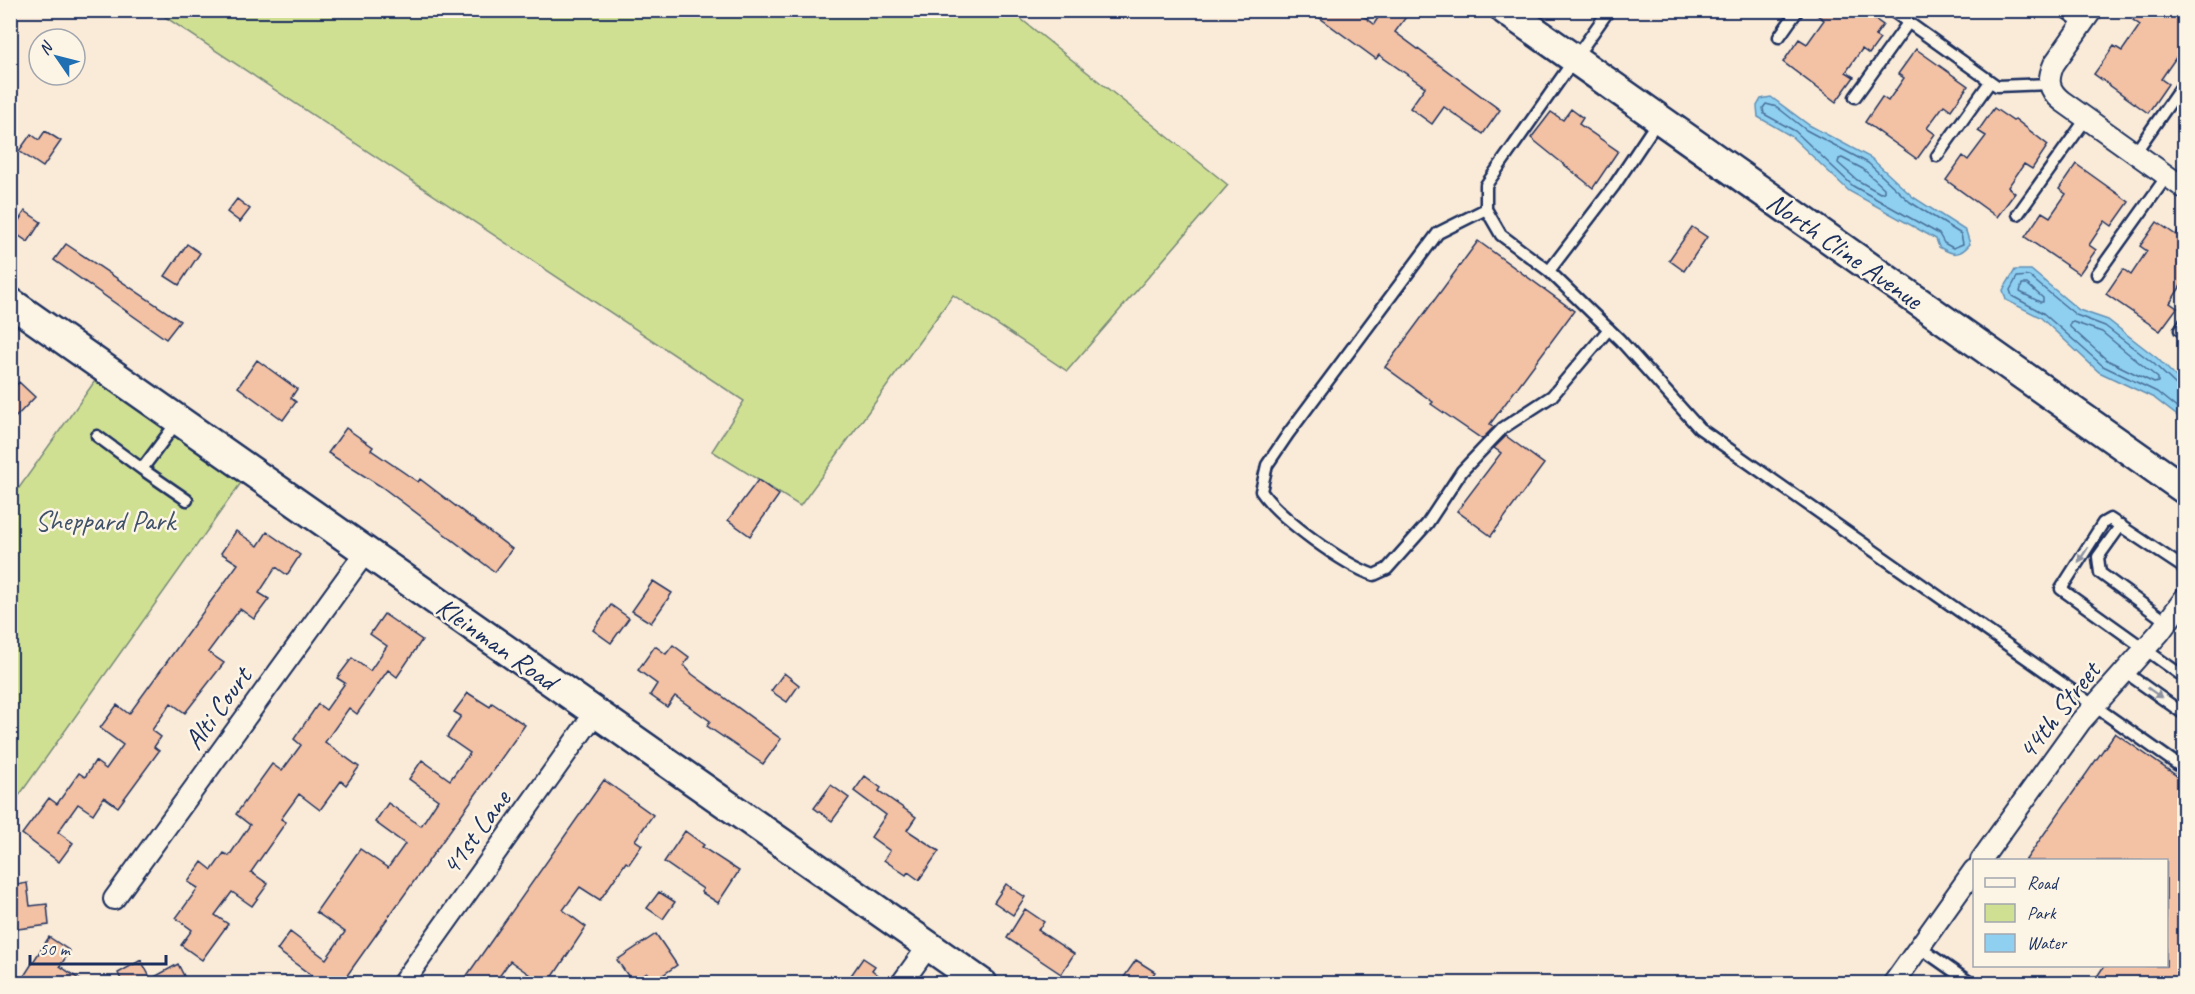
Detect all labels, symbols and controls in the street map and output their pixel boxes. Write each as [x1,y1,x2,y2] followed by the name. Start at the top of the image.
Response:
[27,27,87,87] north arrow
[34,37,58,59] text: N
[1760,184,1931,318] street label: North Cline Avenue
[35,503,178,538] park label: Sheppard Park
[2077,547,2088,563] one-way arrow
[430,589,567,700] street label: Kleinman Road
[2009,652,2109,766] street label: 44th Street
[176,658,260,756] street label: Alti Court
[2146,687,2162,699] one-way arrow
[433,781,519,882] street label: 41st Lane
[1973,859,2168,967] legend
[2027,872,2060,894] text: Road
[2027,902,2057,924] text: Park
[30,928,166,966] scale bar
[2027,932,2068,954] text: Water
[39,938,72,960] text: 50 m

